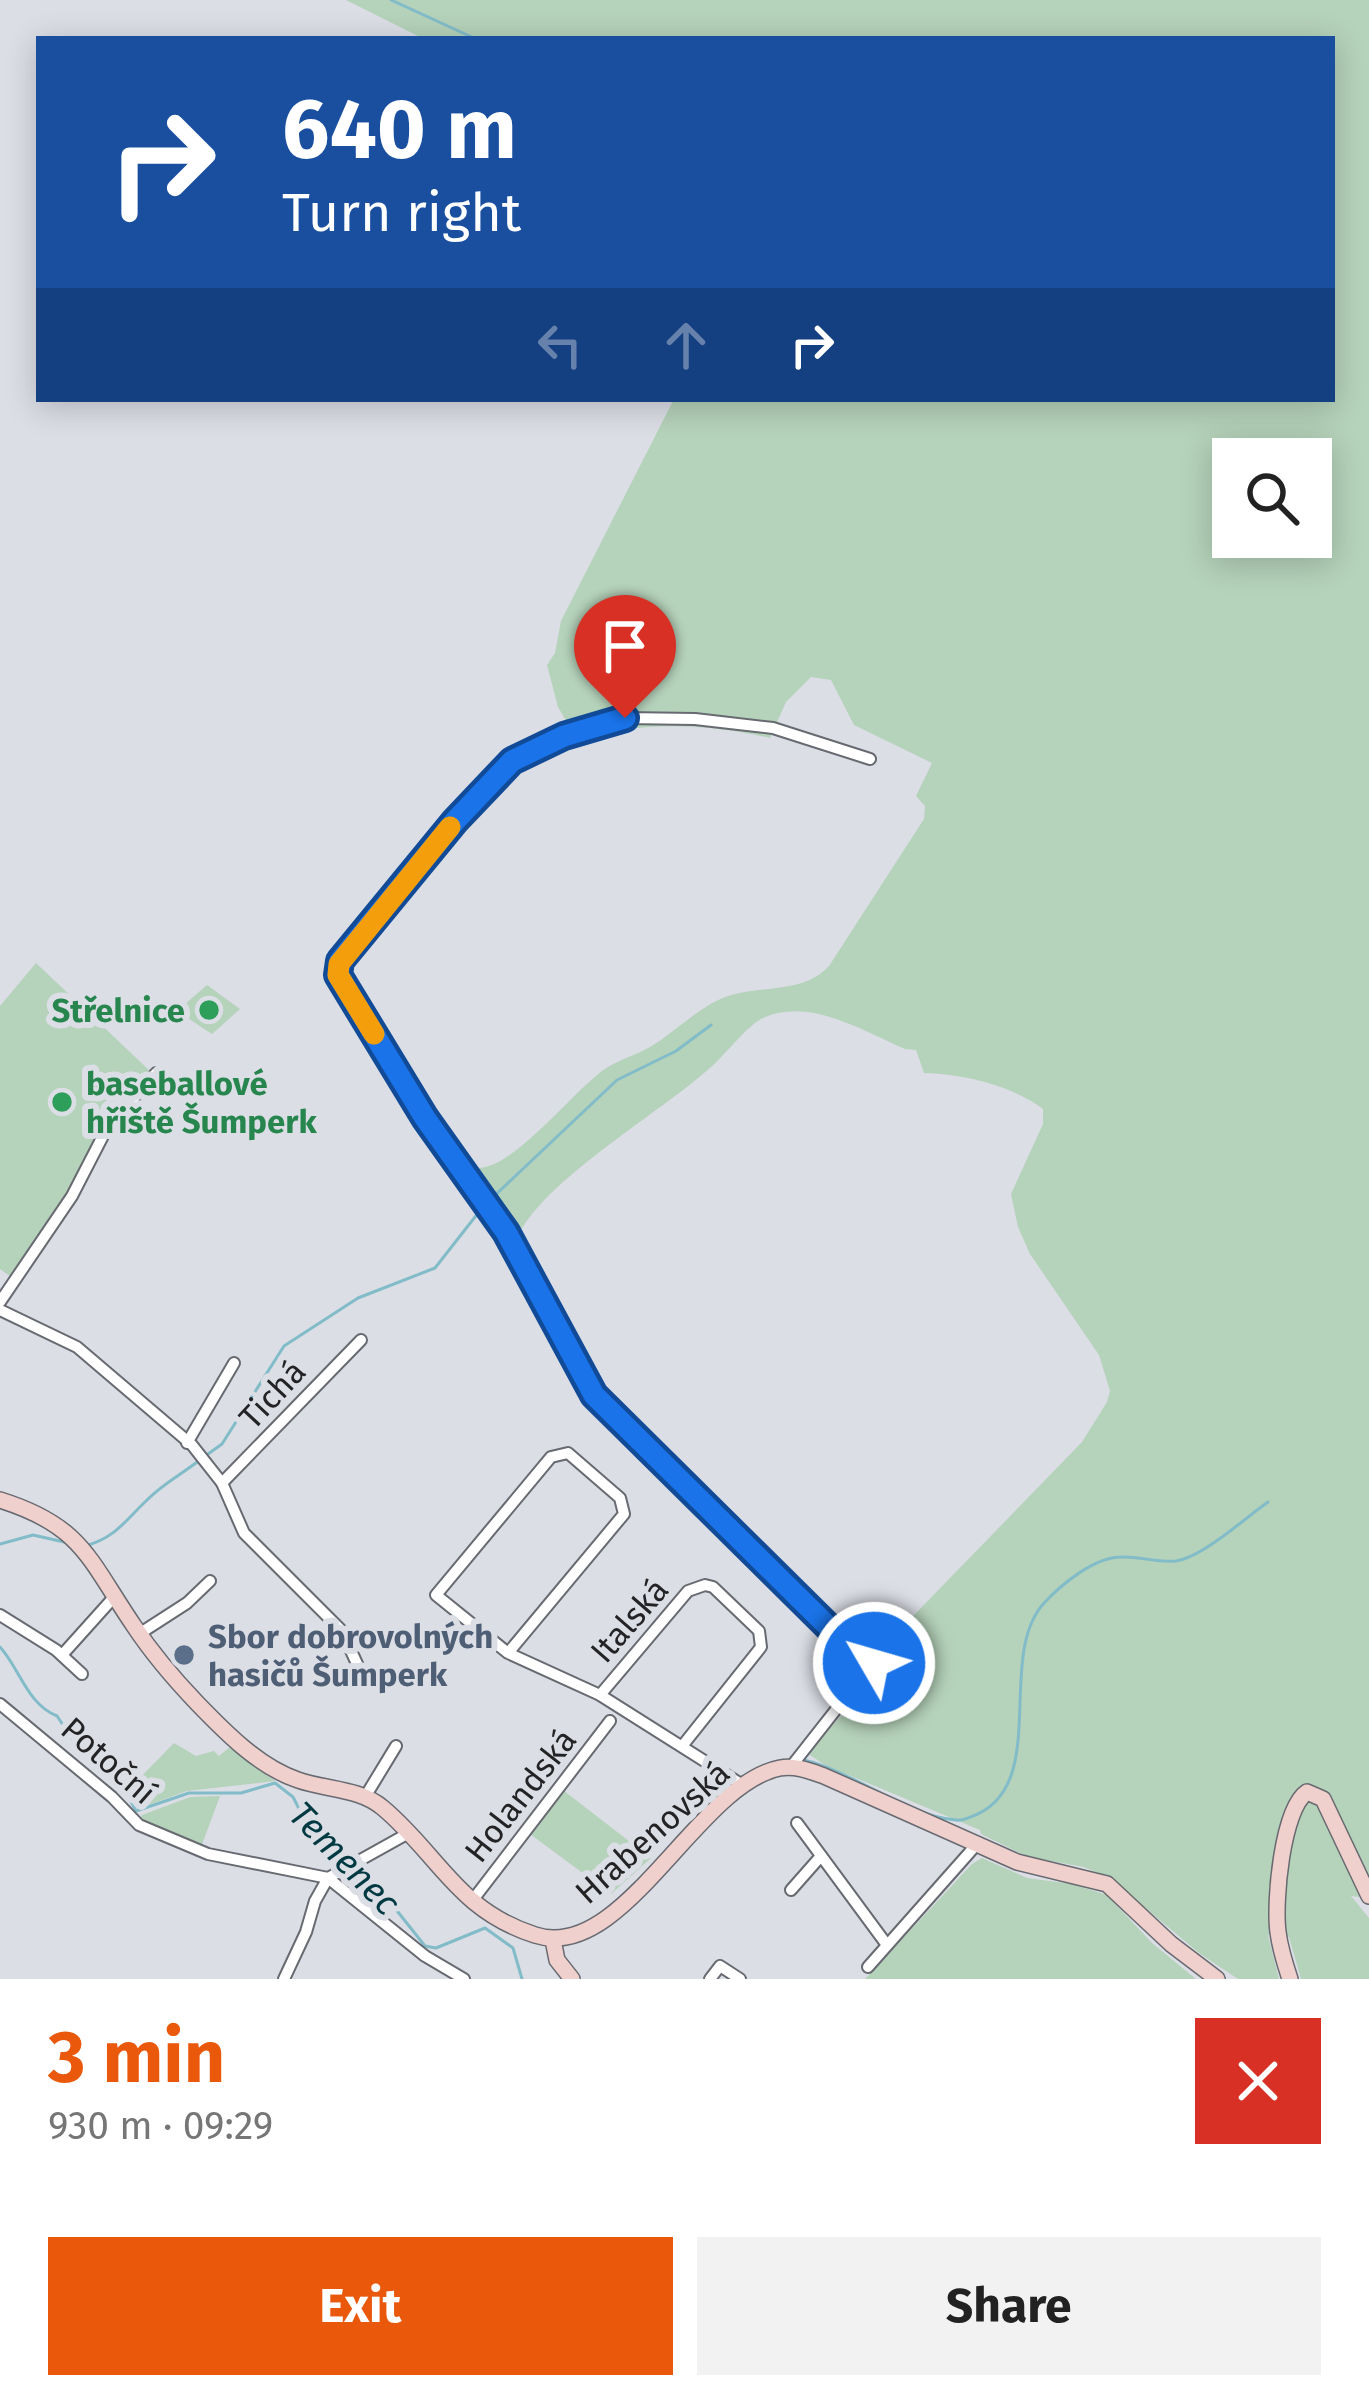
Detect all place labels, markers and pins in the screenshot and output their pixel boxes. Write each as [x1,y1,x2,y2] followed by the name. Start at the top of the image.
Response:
[574,595,676,718] pin
[51,991,185,1031] place label: Střelnice
[196,997,222,1023] marker: Střelnice
[86,1064,317,1142] place label: baseballové hřiště Šumperk
[49,1089,75,1115] marker: baseballové hřiště Šumperk
[208,1617,493,1695] place label: Sbor dobrovolných hasičů Šumperk
[171,1642,197,1668] marker: Sbor dobrovolných hasičů Šumperk

